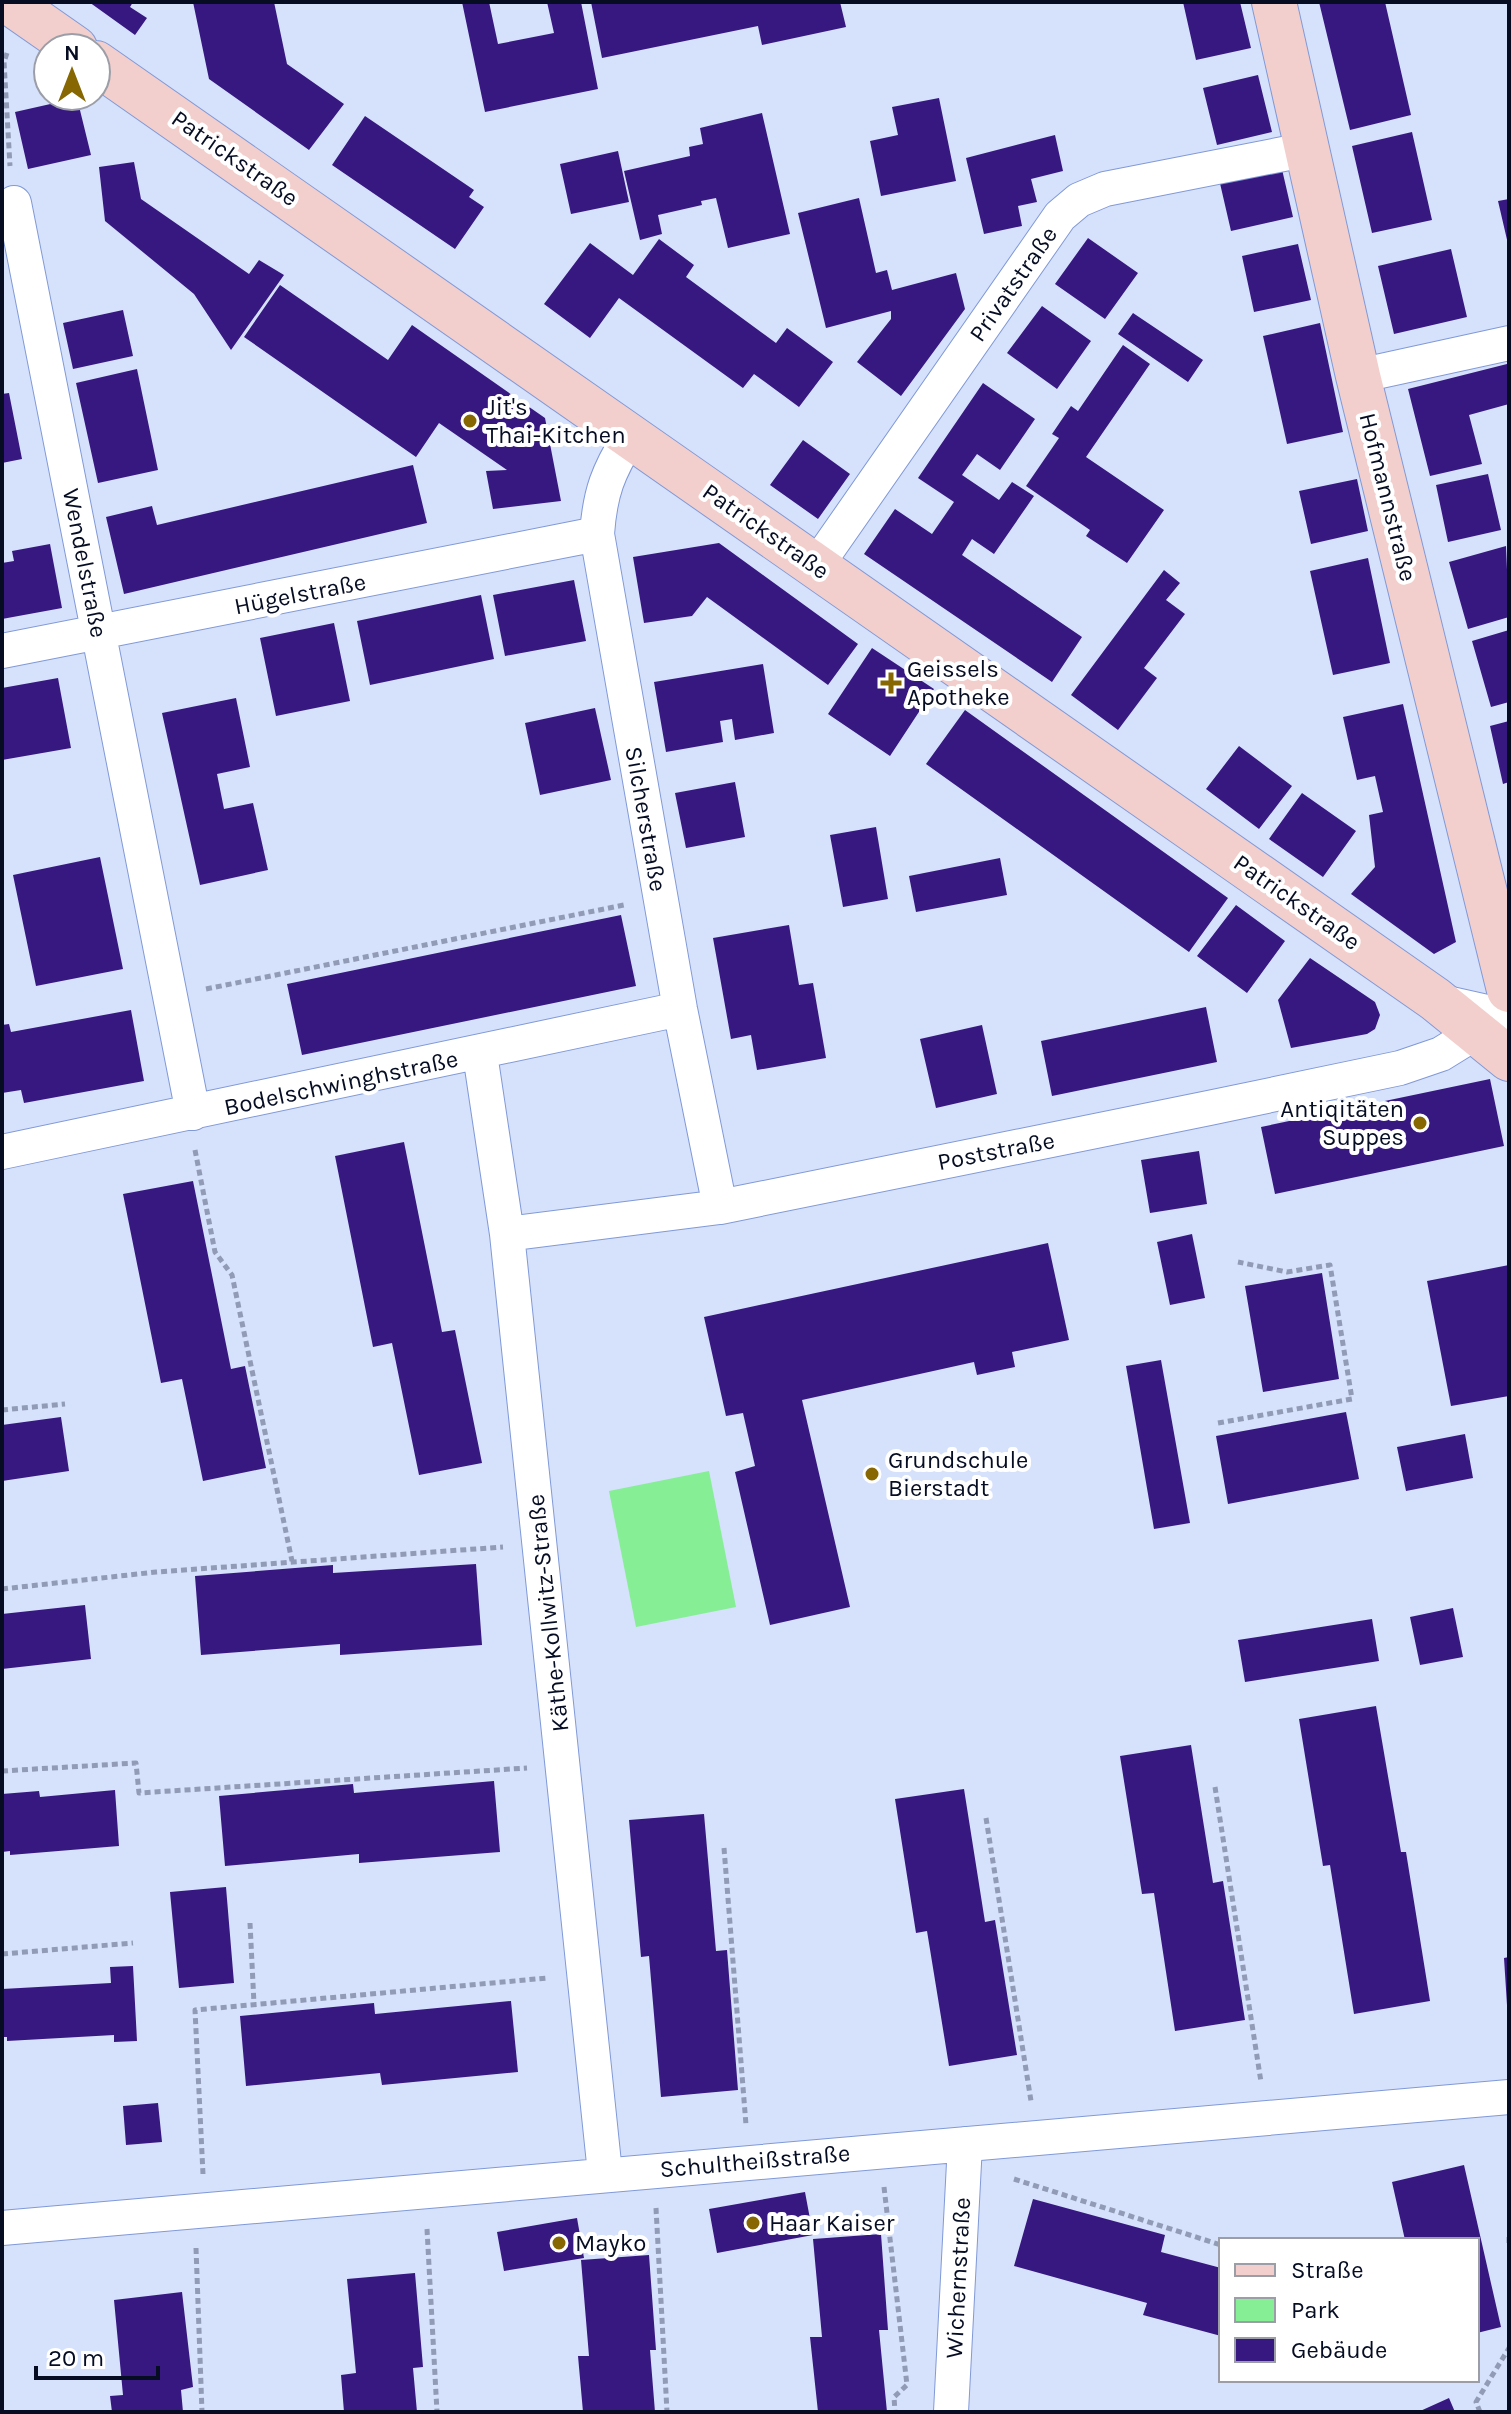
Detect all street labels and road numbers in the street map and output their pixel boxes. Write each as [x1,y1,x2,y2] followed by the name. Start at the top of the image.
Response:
[166,104,304,212] street label: Patrickstraße
[963,221,1063,347] street label: Privatstraße
[1354,410,1422,584] street label: Hofmannstraße
[697,477,835,585] street label: Patrickstraße
[57,486,113,640] street label: Wendelstraße
[232,567,368,621] street label: Hügelstraße
[619,744,673,894] street label: Silcherstraße
[1228,848,1366,956] street label: Patrickstraße
[221,1045,461,1121] street label: Bodelschwinghstraße
[935,1126,1057,1176] street label: Poststraße
[522,1493,574,1733] street label: Käthe-Kollwitz-Straße
[659,2139,851,2183] street label: Schultheißstraße
[940,2197,976,2359] street label: Wichernstraße

